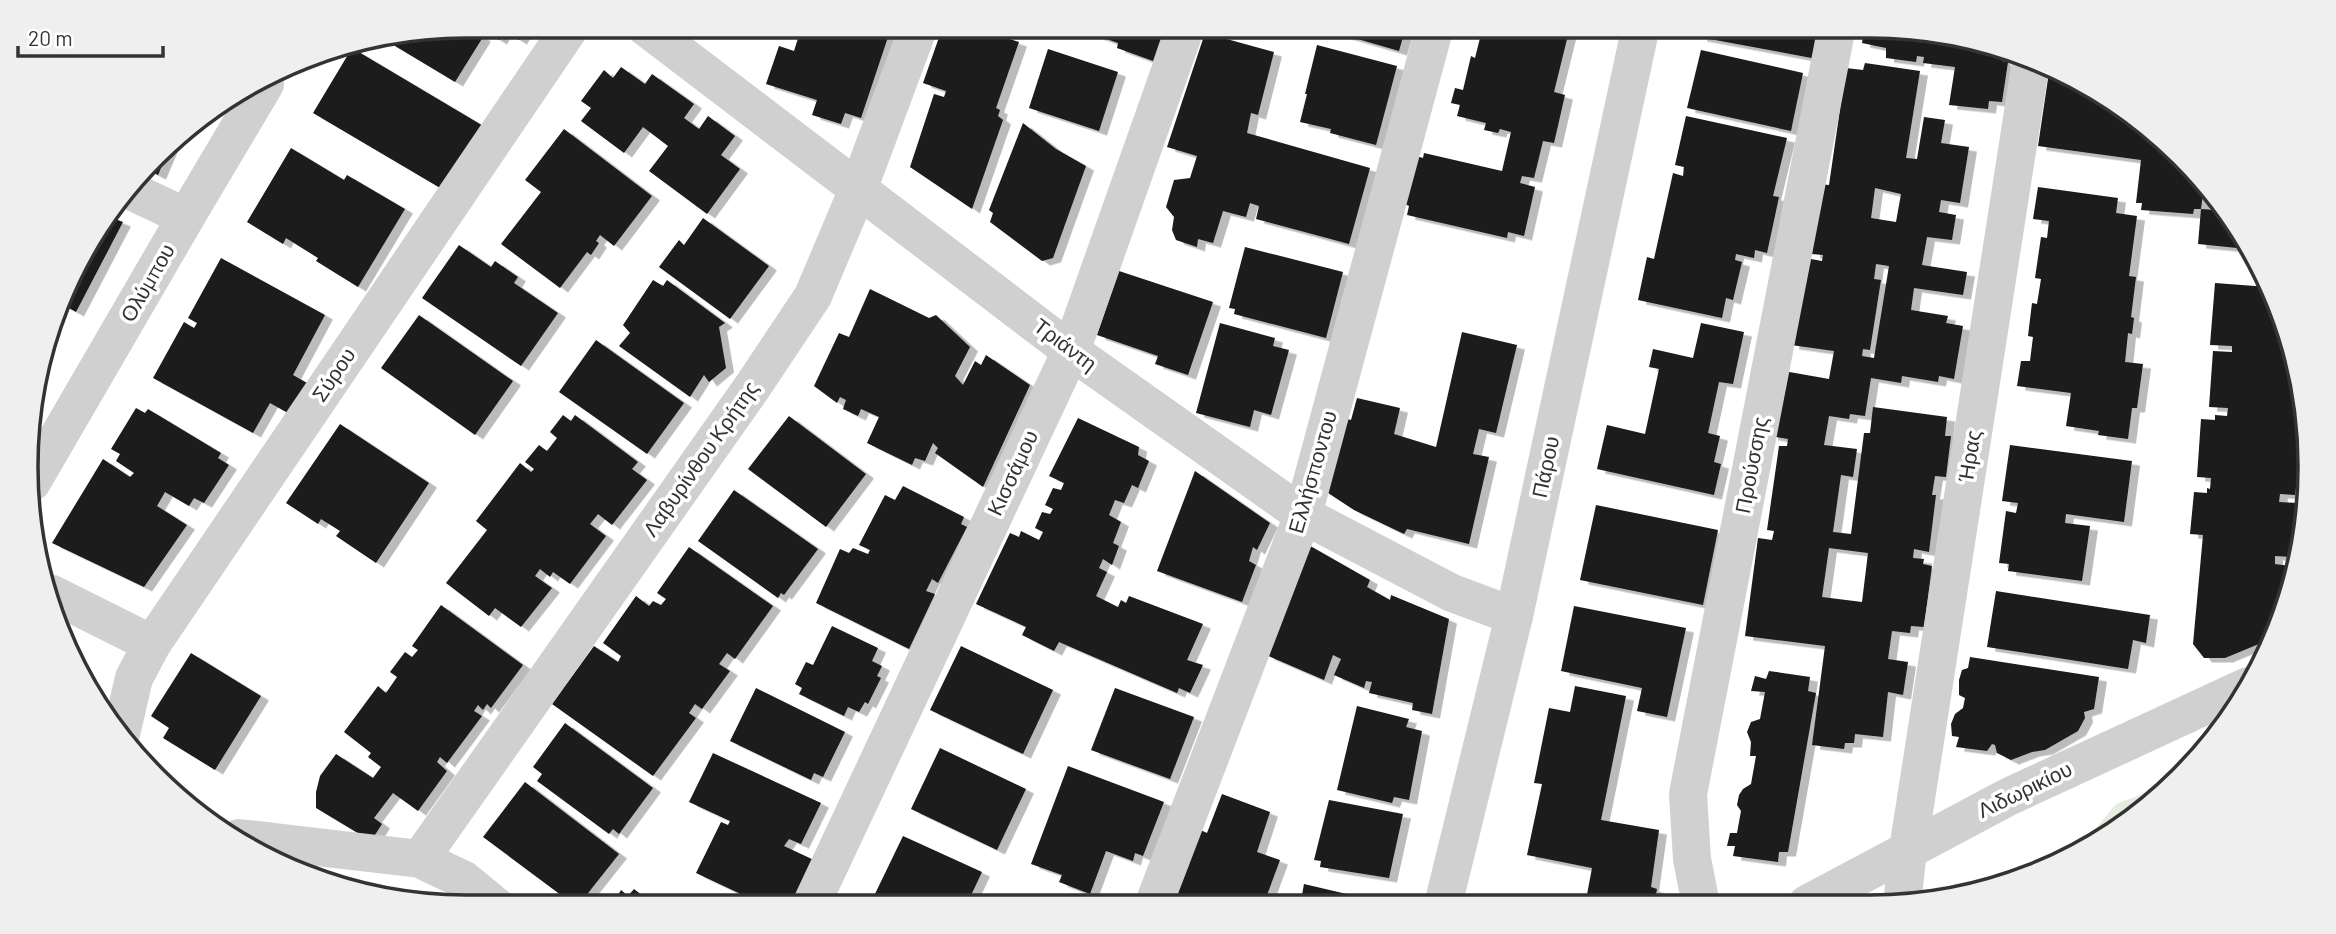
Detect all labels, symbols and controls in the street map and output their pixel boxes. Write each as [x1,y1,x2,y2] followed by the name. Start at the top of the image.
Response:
[18,14,163,58] scale bar
[28,25,73,50] text: 20 m
[114,239,179,326] street label: Ολύμπου
[1030,312,1102,375] street label: Τριάντη
[306,342,360,406] street label: Σύρου
[637,376,763,541] street label: Λαβυρίνθου Κρήτης
[1282,407,1341,536] street label: Ελλήσποντου
[1729,414,1772,515] street label: Προύσσης
[981,426,1042,519] street label: Κισσάμου
[1952,428,1985,484] street label: Ήρας
[1526,434,1563,500] street label: Πάρου
[1973,755,2076,822] street label: Λιδωρικίου

